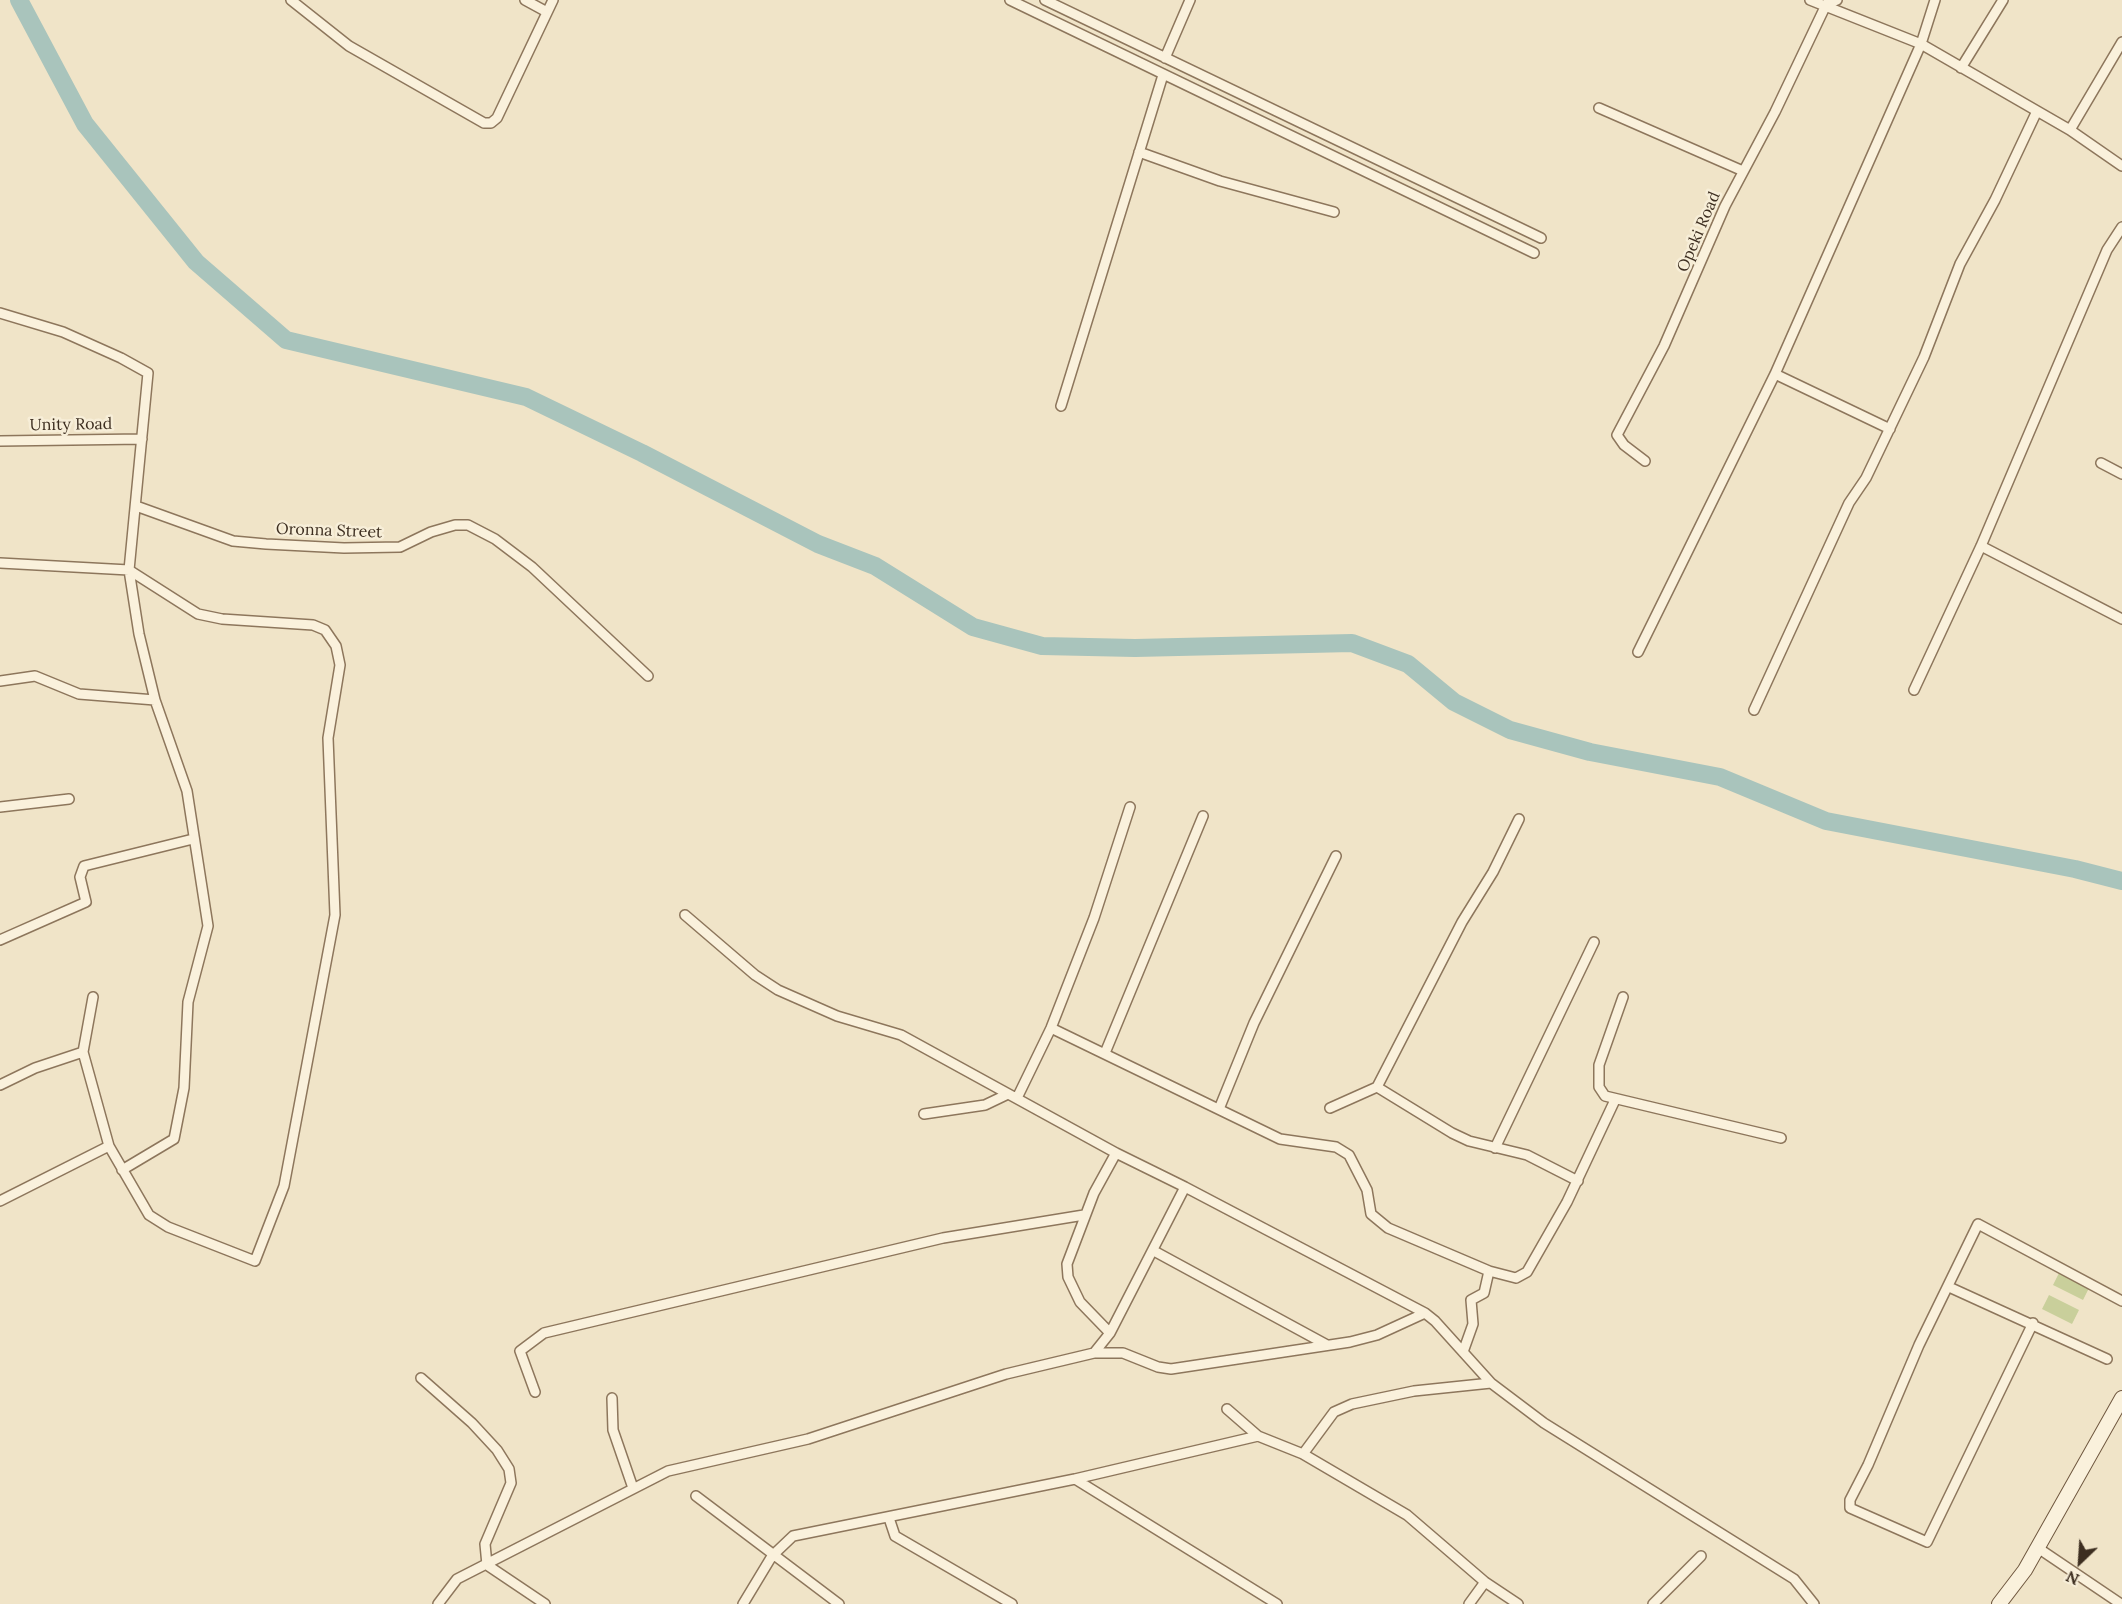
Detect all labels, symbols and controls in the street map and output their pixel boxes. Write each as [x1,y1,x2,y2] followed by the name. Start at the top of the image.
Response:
[1673,189,1725,275] street label: Opeki Road
[30,415,112,435] street label: Unity Road
[276,520,382,542] street label: Oronna Street
[2050,1532,2110,1592] north arrow
[2063,1567,2082,1590] text: N

